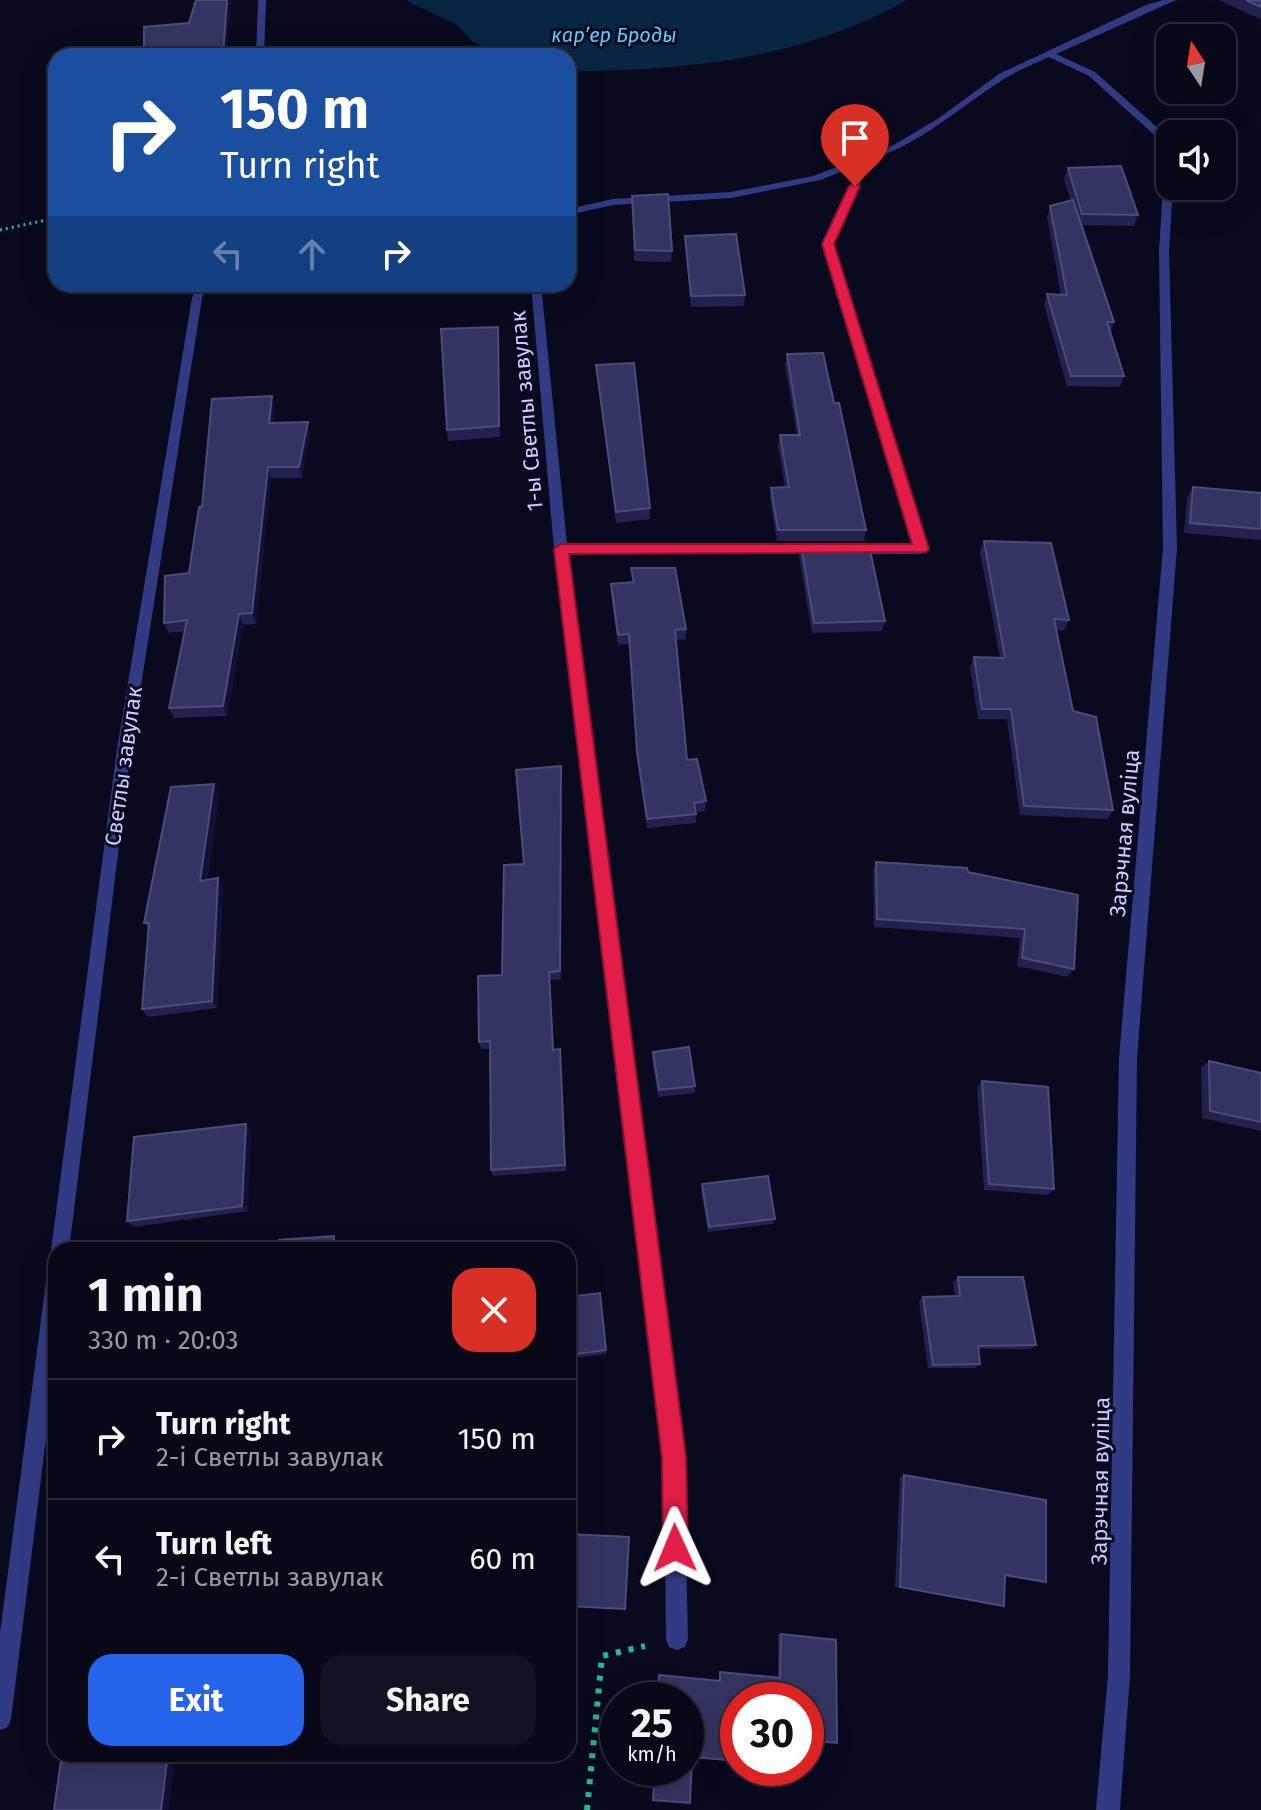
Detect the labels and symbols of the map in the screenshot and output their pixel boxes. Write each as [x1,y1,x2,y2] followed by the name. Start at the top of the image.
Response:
[551,23,677,47] water label: карʼер Броды
[1156,24,1236,104] north arrow
[821,104,889,186] pin
[504,309,549,512] street label: 1-ы Светлы завулак
[99,684,148,848] street label: Светлы завулак
[1104,748,1145,918] street label: Зарэчная вуліца
[1086,1397,1115,1565] street label: Зарэчная вуліца
[633,1506,717,1590] position arrow
[720,1682,824,1786] speed limit sign: 30

